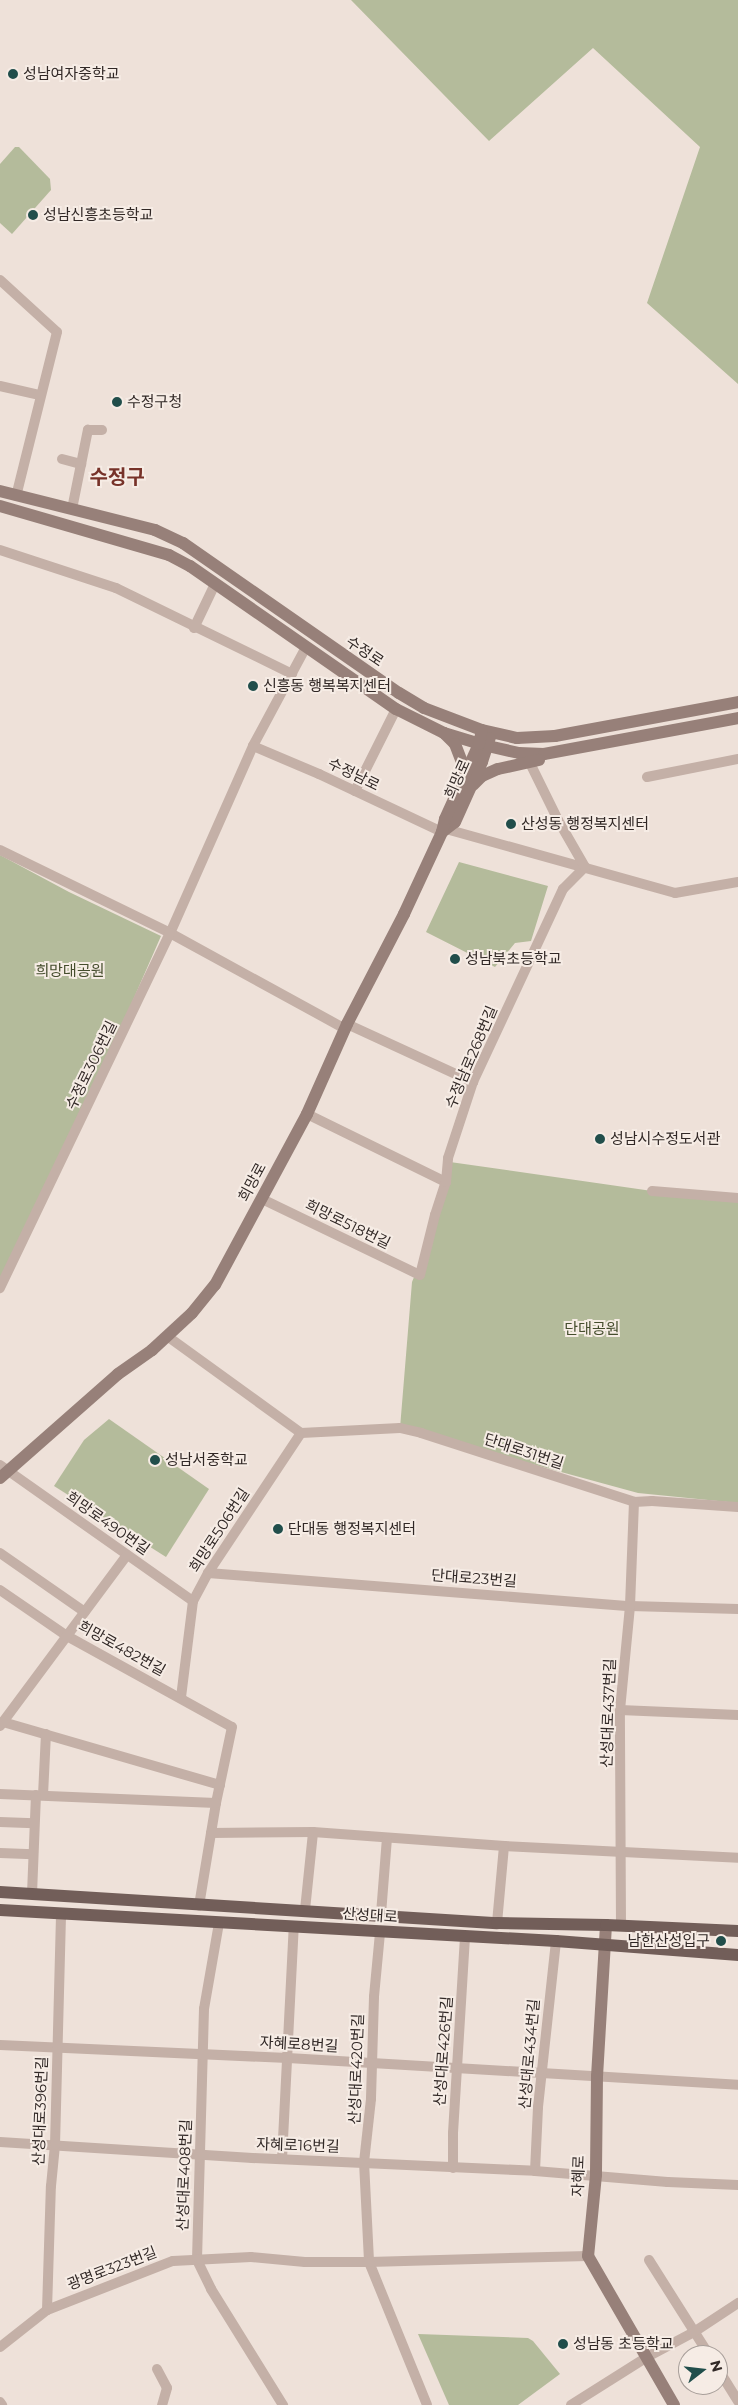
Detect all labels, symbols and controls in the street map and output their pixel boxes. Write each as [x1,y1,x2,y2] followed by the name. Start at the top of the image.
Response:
[23,65,120,83] place label: 성남여자중학교
[7,68,19,80] marker: 성남여자중학교
[43,206,153,224] place label: 성남신흥초등학교
[27,209,39,221] marker: 성남신흥초등학교
[127,393,182,411] place label: 수정구청
[111,396,123,408] marker: 수정구청
[89,465,145,489] district label: 수정구
[343,632,387,670] street label: 수정로
[263,677,391,695] place label: 신흥동 행복복지센터
[247,680,259,692] marker: 신흥동 행복복지센터
[325,754,383,794] street label: 수정남로
[440,756,474,802] street label: 희망로
[521,815,649,833] place label: 산성동 행정복지센터
[505,818,517,830] marker: 산성동 행정복지센터
[465,950,562,968] place label: 성남북초등학교
[449,953,461,965] marker: 성남북초등학교
[36,962,104,980] park label: 희망대공원
[441,1003,501,1111] street label: 수정남로268번길
[62,1018,120,1112] street label: 수정로306번길
[610,1130,720,1148] place label: 성남시수정도서관
[594,1133,606,1145] marker: 성남시수정도서관
[234,1159,270,1205] street label: 희망로
[302,1196,394,1252] street label: 희망로518번길
[564,1320,620,1338] park label: 단대공원
[482,1430,566,1472] street label: 단대로31번길
[165,1451,248,1469] place label: 성남서중학교
[149,1454,161,1466] marker: 성남서중학교
[185,1485,253,1575] street label: 희망로506번길
[63,1488,153,1558] street label: 희망로490번길
[288,1520,416,1538] place label: 단대동 행정복지센터
[272,1523,284,1535] marker: 단대동 행정복지센터
[430,1566,518,1590] street label: 단대로23번길
[75,1617,169,1679] street label: 희망로482번길
[597,1658,619,1768] street label: 산성대로437번길
[342,1904,398,1926] street label: 산성대로
[627,1932,710,1950] place label: 남한산성입구
[714,1934,728,1948] marker: 남한산성입구
[430,1995,456,2107] street label: 산성대로426번길
[515,1998,543,2110] street label: 산성대로434번길
[345,2013,367,2125] street label: 산성대로420번길
[259,2033,339,2055] street label: 자혜로8번길
[29,2056,51,2166] street label: 산성대로396번길
[173,2119,195,2231] street label: 산성대로408번길
[256,2135,340,2155] street label: 자혜로16번길
[568,2155,588,2197] street label: 자혜로
[65,2243,159,2293] street label: 광명로323번길
[573,2335,674,2353] place label: 성남동 초등학교
[557,2338,569,2350] marker: 성남동 초등학교
[678,2345,728,2395] north arrow
[706,2358,727,2374] text: N

